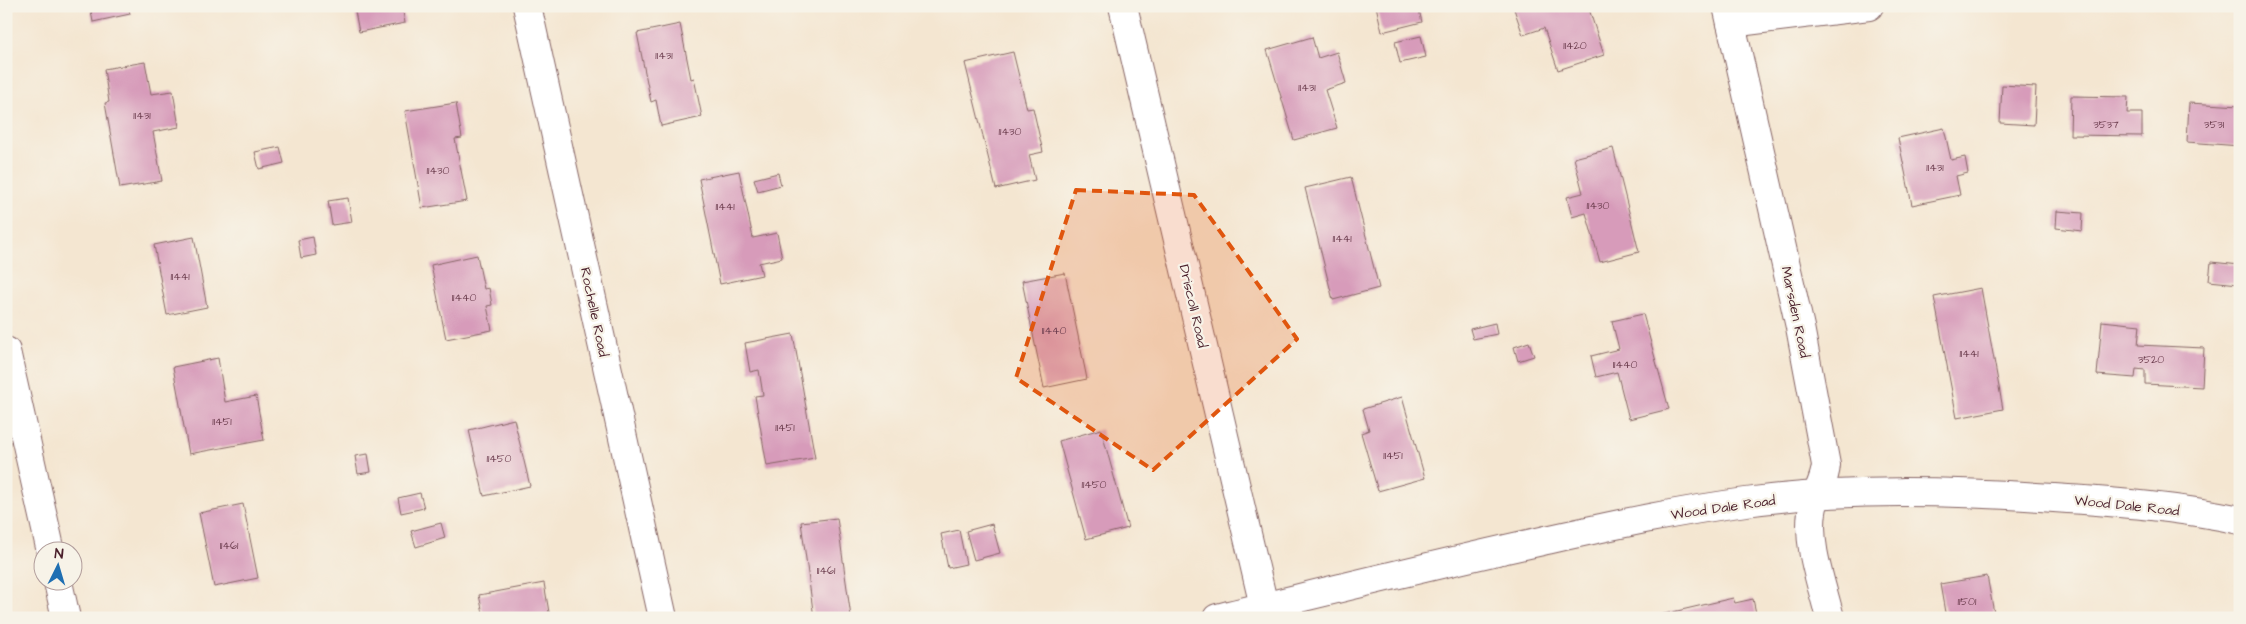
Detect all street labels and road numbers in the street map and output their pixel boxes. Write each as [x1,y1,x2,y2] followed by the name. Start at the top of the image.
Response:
[1174,263,1212,350] street label: Driscoll Road
[1776,265,1814,360] street label: Marsden Road
[575,266,613,359] street label: Rochelle Road
[1670,491,1777,525] street label: Wood Dale Road
[2073,491,2180,521] street label: Wood Dale Road

